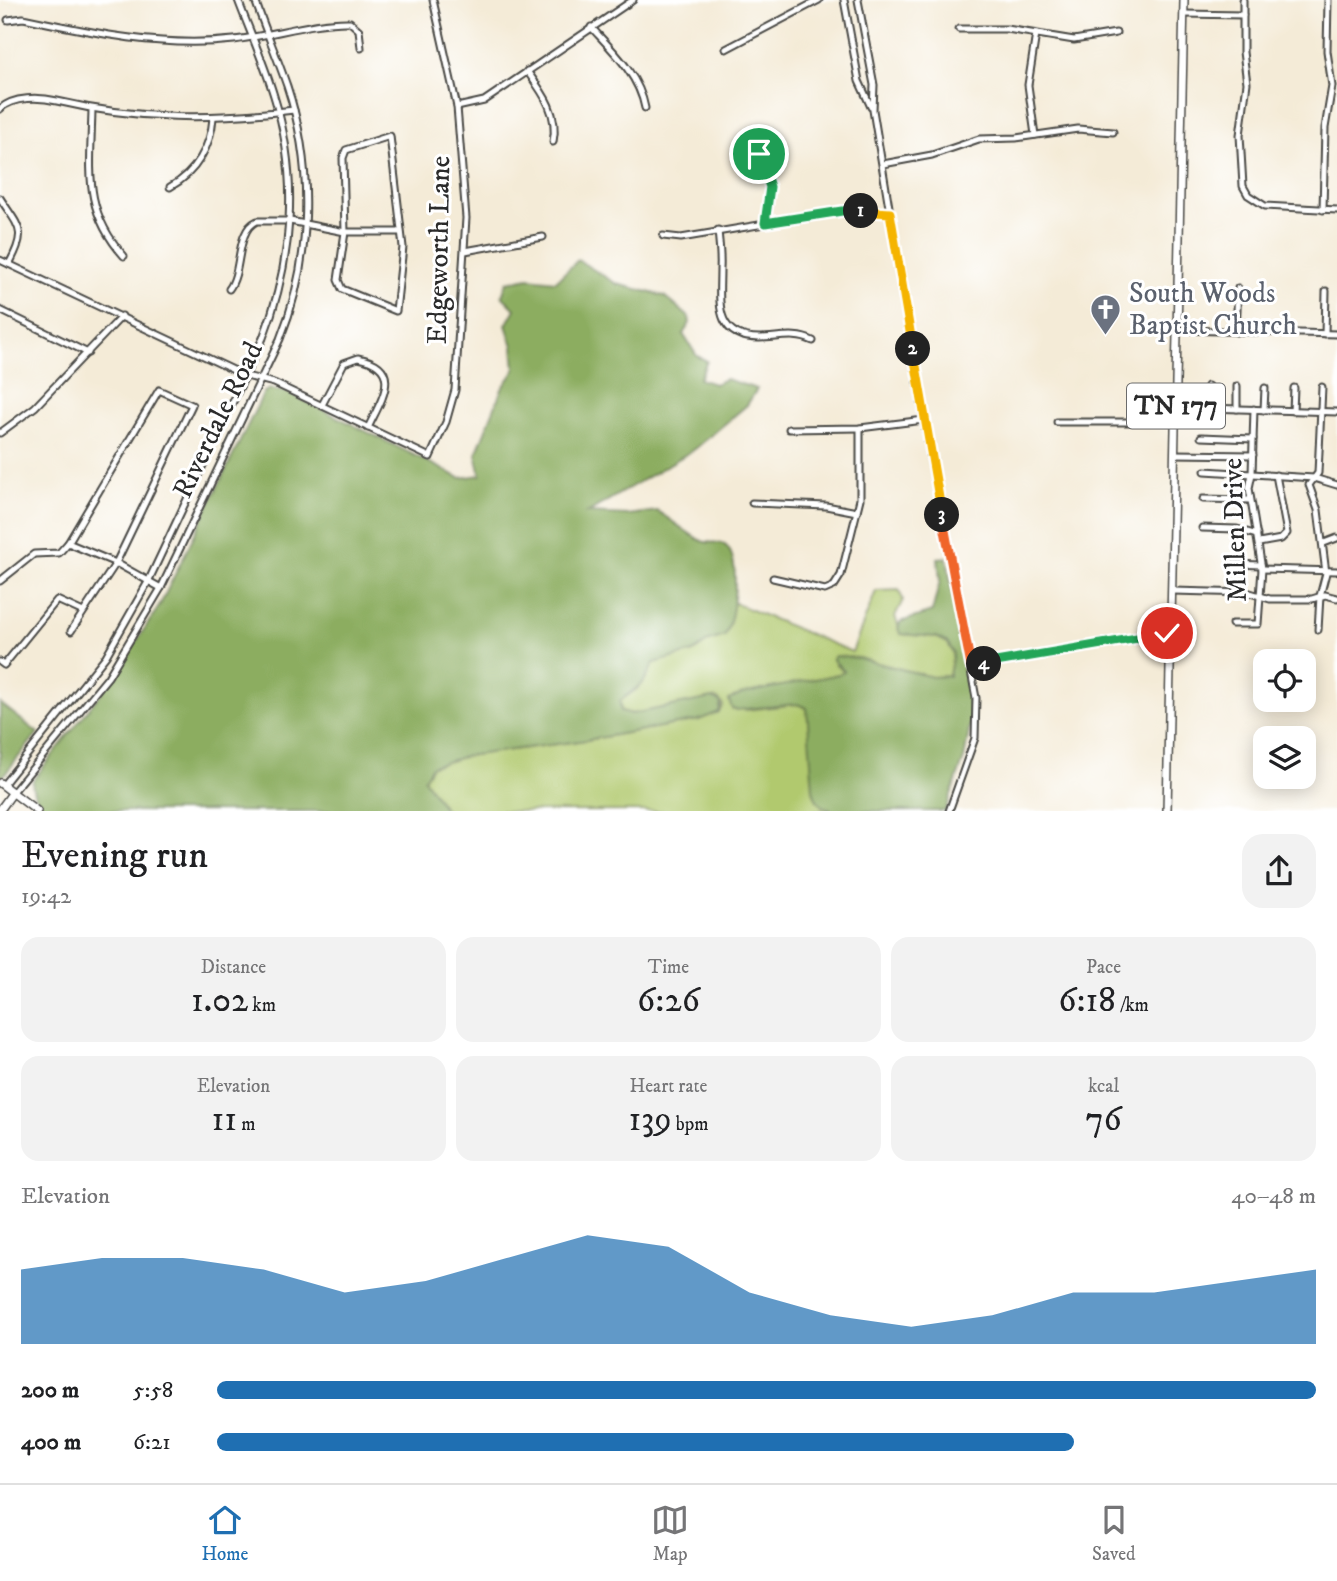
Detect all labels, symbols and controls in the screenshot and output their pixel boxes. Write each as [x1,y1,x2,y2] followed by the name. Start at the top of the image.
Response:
[729,124,789,184] pin
[740,135,778,173] icon: arrive
[420,155,458,345] street label: Edgeworth Lane
[844,194,878,228] pin: 1
[857,199,864,222] text: 1
[1129,276,1297,343] place label: South Woods Baptist Church
[1089,292,1123,336] church icon: South Woods Baptist Church
[895,332,930,366] pin: 2
[165,336,271,504] street label: Riverdale Road
[908,337,917,360] text: 2
[1127,384,1225,428] road number: TN 177
[1215,457,1255,603] street label: Millen Drive
[925,498,960,532] pin: 3
[938,503,945,526] text: 3
[1137,603,1197,663] pin
[1148,614,1186,652] icon: check
[967,646,1002,682] pin: 4
[1253,649,1316,789] map controls
[1253,649,1316,712] button: locate
[978,652,989,675] text: 4
[1253,726,1316,789] button: layers
[21,832,208,880] text: Evening run
[1242,834,1316,908] button: share
[21,882,71,911] text: 19:42
[201,956,266,979] text: Distance
[648,956,689,979] text: Time
[1086,956,1121,979] text: Pace
[191,979,248,1023] text: 1.02
[637,979,700,1023] text: 6:26
[1058,979,1116,1023] text: 6:18
[248,994,276,1017] text: km
[1116,994,1149,1017] text: /km
[197,1075,270,1098] text: Elevation
[630,1075,707,1098] text: Heart rate
[1088,1075,1119,1098] text: kcal
[211,1098,237,1142] text: 11
[628,1098,672,1142] text: 139
[1085,1098,1122,1142] text: 76
[237,1113,256,1136] text: m
[672,1113,709,1136] text: bpm
[21,1182,110,1211] text: Elevation
[1231,1182,1316,1211] text: 40–48 m
[21,1376,79,1405] text: 200 m
[133,1376,173,1405] text: 5:58
[21,1428,81,1457] text: 400 m
[133,1428,171,1457] text: 6:21
[201,1501,248,1566] tab: Home
[651,1501,689,1566] tab: Map
[1092,1501,1136,1566] tab: Saved

